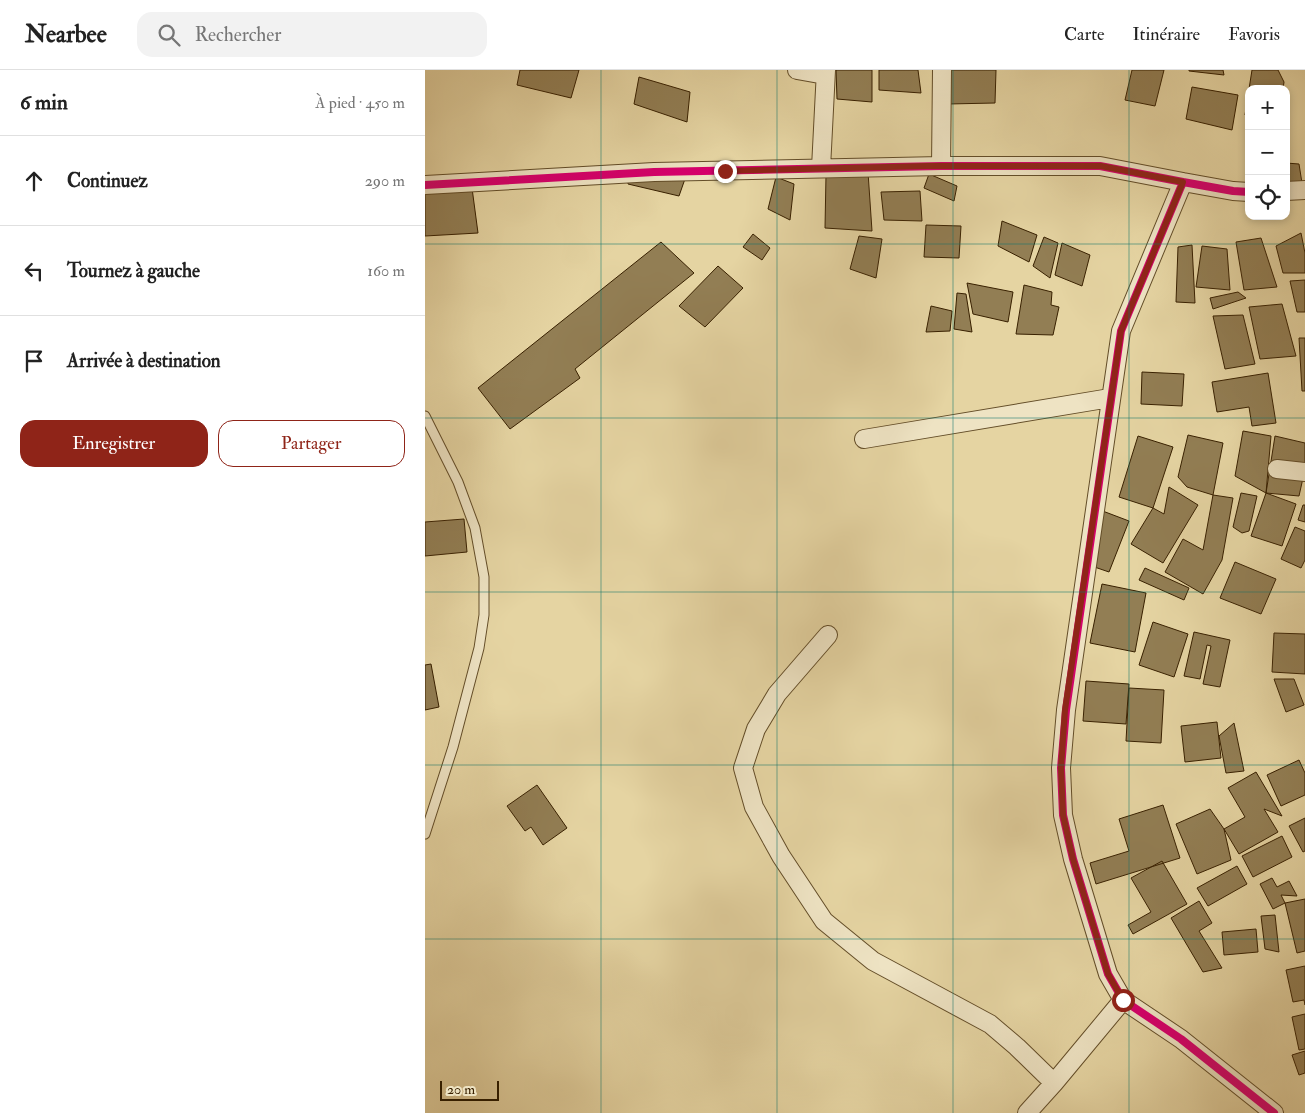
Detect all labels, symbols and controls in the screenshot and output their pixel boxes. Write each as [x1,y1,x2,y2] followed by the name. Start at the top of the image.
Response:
[137,12,487,57] search box
[25,19,107,50] text: Nearbee
[155,21,183,49] icon: search
[195,23,281,47] text: Rechercher
[1064,23,1105,46] text: Carte
[1133,23,1200,46] text: Itinéraire
[1228,23,1280,46] text: Favoris
[1245,85,1290,220] map controls
[1245,85,1290,130] button: +
[20,89,68,116] text: 6 min
[315,93,405,113] text: À pied · 450 m
[1245,130,1290,175] button: −
[714,160,737,183] route end
[20,167,48,195] icon: ahead
[67,169,148,193] text: Continuez
[365,171,405,191] text: 290 m
[1245,175,1290,220] button: locate
[20,257,48,285] icon: left
[67,259,200,283] text: Tournez à gauche
[367,261,405,281] text: 160 m
[20,347,48,375] icon: arrive
[67,349,221,373] text: Arrivée à destination
[20,420,208,467] button: Enregistrer
[218,420,405,467] button: Partager
[1112,989,1135,1012] route start
[440,1078,499,1101] scale bar
[447,1081,475,1098] text: 20 m

